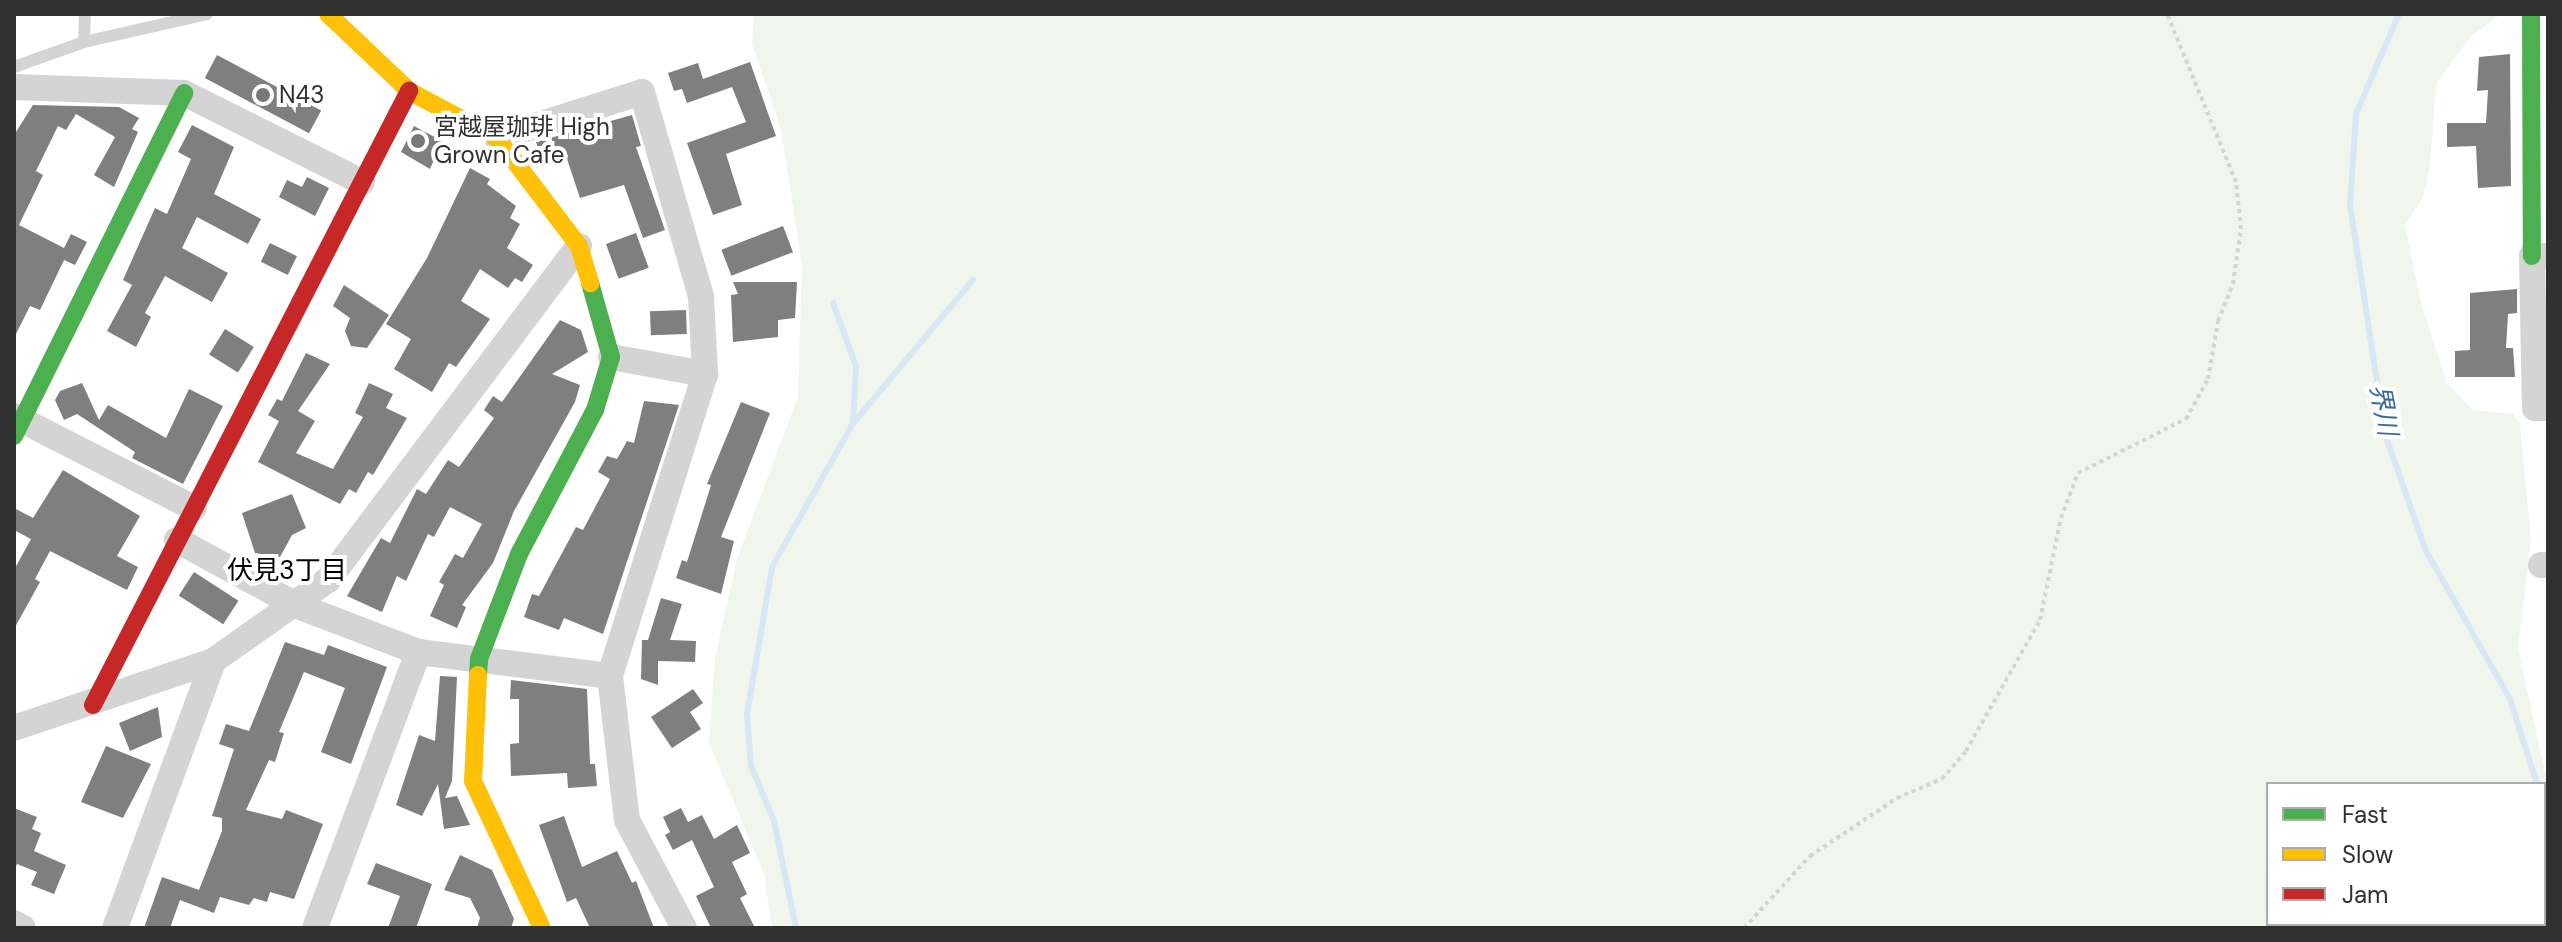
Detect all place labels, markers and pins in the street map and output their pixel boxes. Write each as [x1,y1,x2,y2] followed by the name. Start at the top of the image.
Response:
[279,81,324,109] place label: N43
[254,86,272,104] marker: N43
[434,113,610,169] place label: 宮越屋珈琲 High Grown Cafe
[409,132,427,150] marker: 宮越屋珈琲 High Grown Cafe

